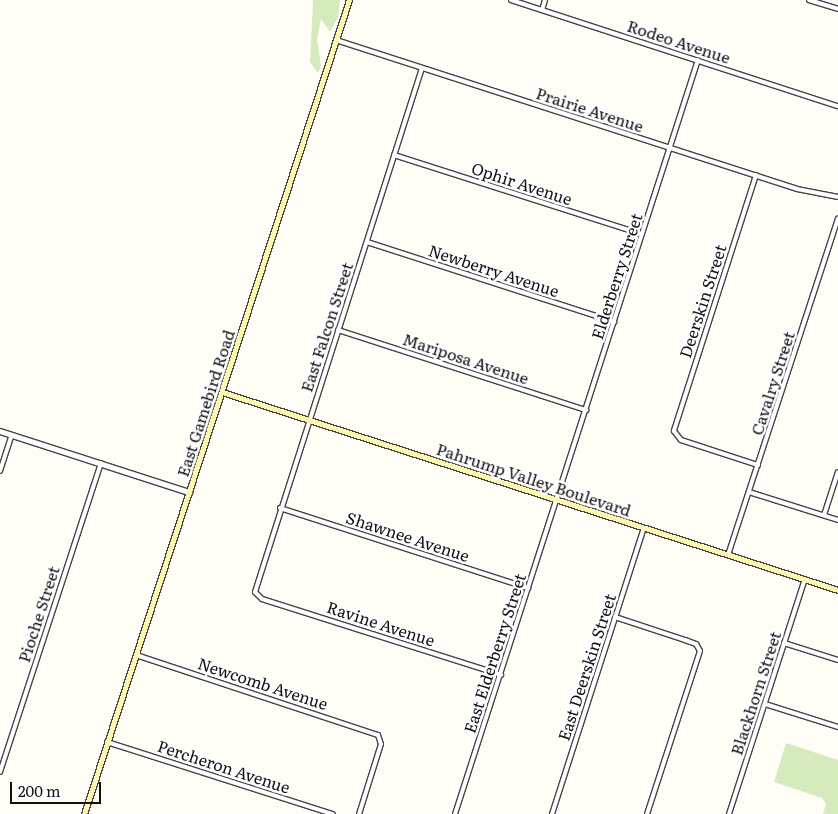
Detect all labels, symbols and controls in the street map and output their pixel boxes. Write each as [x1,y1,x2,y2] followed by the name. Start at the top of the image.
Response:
[625,15,733,67] street label: Rodeo Avenue
[534,83,646,135] street label: Prairie Avenue
[469,158,575,208] street label: Ophir Avenue
[587,210,645,342] street label: Elderberry Street
[426,240,562,300] street label: Newberry Avenue
[675,242,729,360] street label: Deerskin Street
[296,260,356,394] street label: East Falcon Street
[172,327,238,479] street label: East Gamebird Road
[401,329,531,387] street label: Mariposa Avenue
[746,329,798,437] street label: Cavalry Street
[434,438,634,520] street label: Pahrump Valley Boulevard
[344,507,472,565] street label: Shawnee Avenue
[13,563,63,665] street label: Pioche Street
[459,571,529,735] street label: East Elderberry Street
[553,591,619,743] street label: East Deerskin Street
[325,597,437,649] street label: Ravine Avenue
[726,629,784,757] street label: Blackhorn Street
[196,653,330,713] street label: Newcomb Avenue
[155,736,293,796] street label: Percheron Avenue
[12,772,104,804] scale bar
[18,779,61,802] text: 200 m

